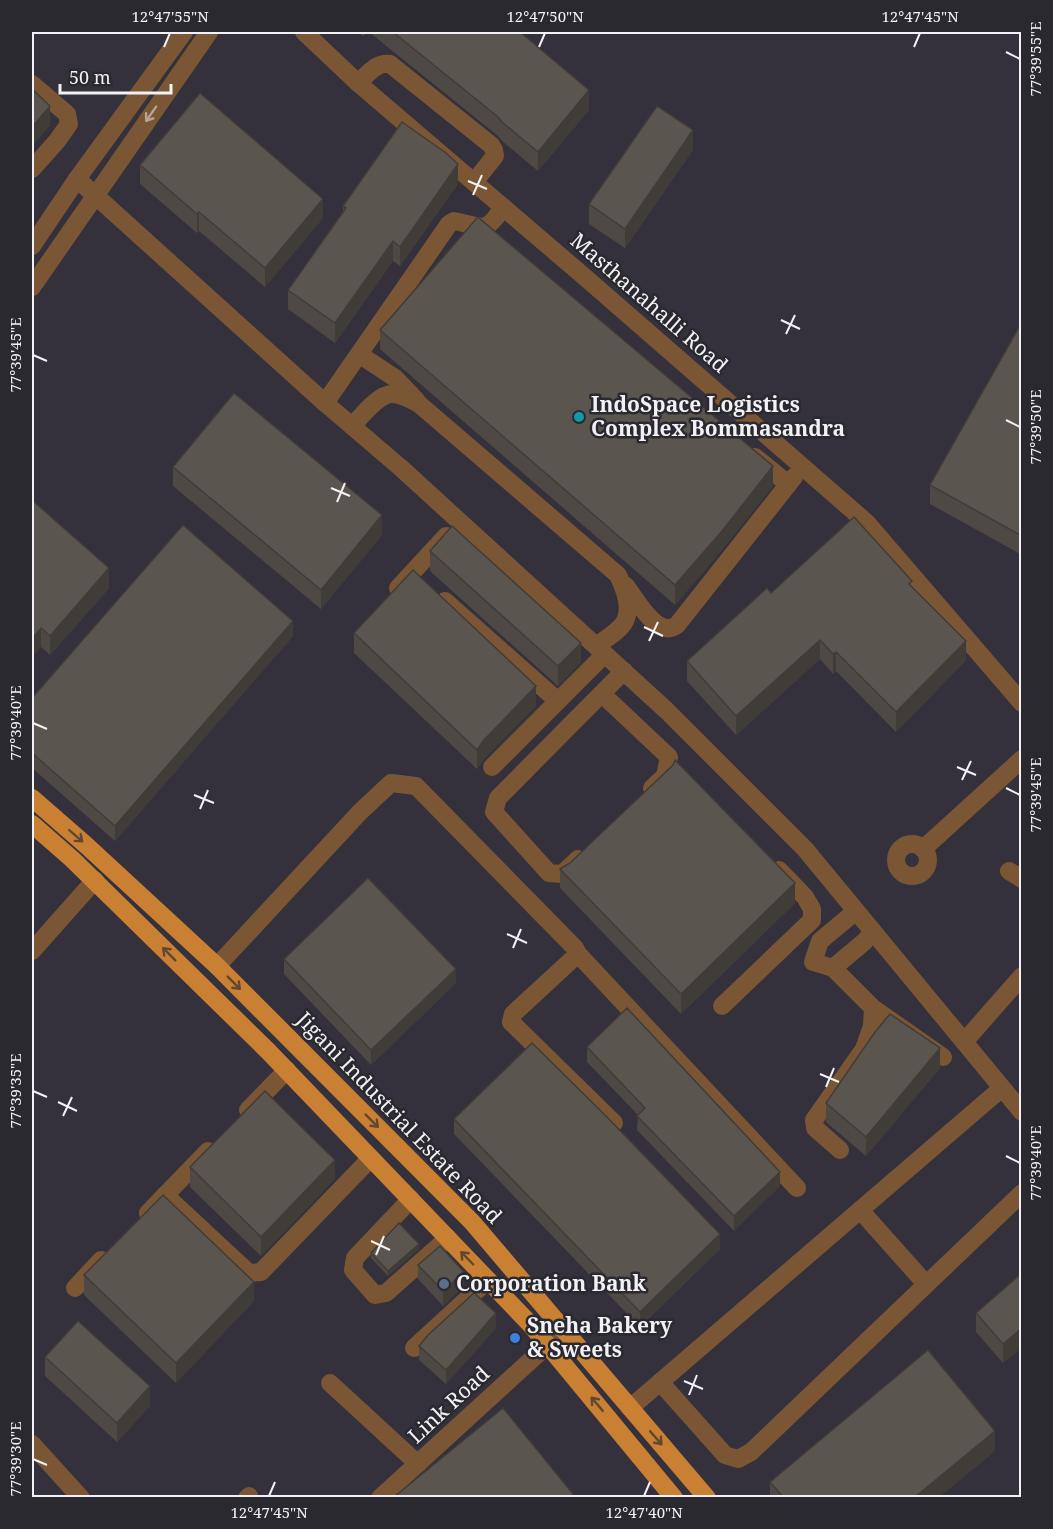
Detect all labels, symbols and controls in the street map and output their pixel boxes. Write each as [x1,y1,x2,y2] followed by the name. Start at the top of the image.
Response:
[131,6,209,26] text: 12°47'55"N
[506,6,584,26] text: 12°47'50"N
[881,6,959,26] text: 12°47'45"N
[1025,21,1045,97] text: 77°39'55"E
[60,57,171,95] scale bar
[69,65,111,89] text: 50 m
[145,105,157,121] one-way arrow
[565,226,734,378] street label: Masthanahalli Road
[5,317,25,393] text: 77°39'45"E
[1025,389,1045,465] text: 77°39'50"E
[591,390,845,442] place label: IndoSpace Logistics Complex Bommasandra
[572,410,586,424] marker: IndoSpace Logistics Complex Bommasandra
[5,685,25,761] text: 77°39'40"E
[1025,757,1045,833] text: 77°39'45"E
[68,829,83,843] one-way arrow
[162,946,177,961] one-way arrow
[227,975,242,990] one-way arrow
[290,1005,509,1229] street label: Jigani Industrial Estate Road
[5,1053,25,1129] text: 77°39'35"E
[364,1113,379,1128] one-way arrow
[1025,1125,1045,1201] text: 77°39'40"E
[460,1251,474,1266] one-way arrow
[456,1269,647,1297] place label: Corporation Bank
[437,1277,451,1291] marker: Corporation Bank
[527,1311,673,1363] place label: Sneha Bakery & Sweets
[508,1331,522,1345] marker: Sneha Bakery & Sweets
[402,1359,495,1449] street label: Link Road
[590,1396,603,1412] one-way arrow
[5,1421,25,1497] text: 77°39'30"E
[649,1430,663,1445] one-way arrow
[230,1502,308,1522] text: 12°47'45"N
[605,1502,683,1522] text: 12°47'40"N

